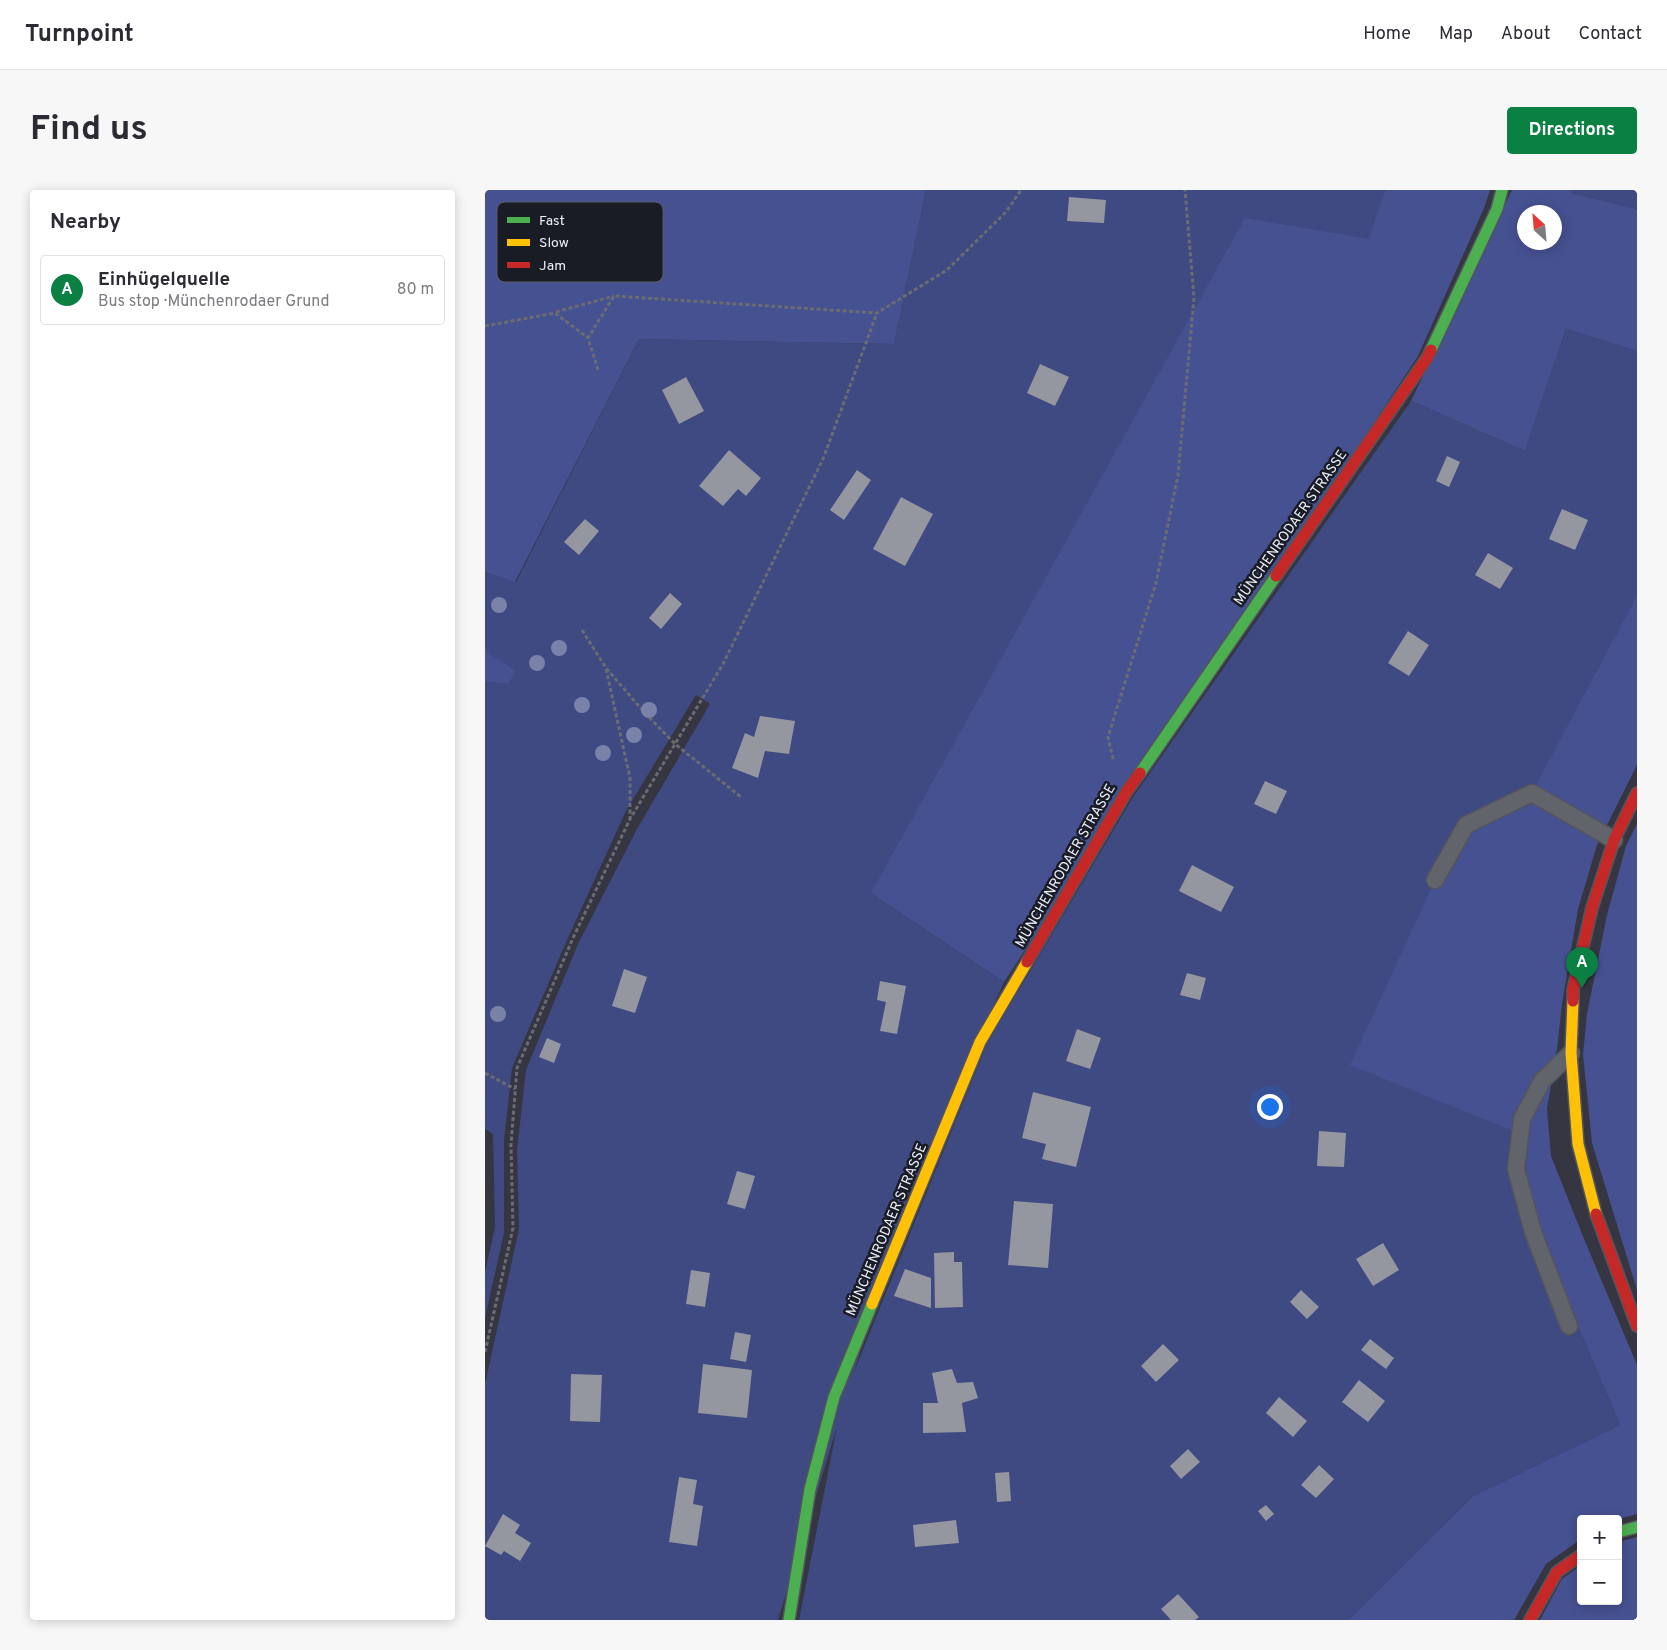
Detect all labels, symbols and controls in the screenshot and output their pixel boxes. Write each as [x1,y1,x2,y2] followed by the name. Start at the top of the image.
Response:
[25,20,134,50] text: Turnpoint
[1363,23,1411,46] text: Home
[1439,23,1473,46] text: Map
[1501,23,1550,46] text: About
[1578,23,1642,46] text: Contact
[1507,107,1637,154] button: Directions
[30,108,148,152] text: Find us
[497,202,663,282] legend
[1517,205,1562,250] north arrow
[50,209,121,236] text: Nearby
[539,213,565,230] text: Fast
[539,235,569,252] text: Slow
[539,258,566,275] text: Jam
[98,268,230,292] text: Einhügelquelle
[61,280,73,300] text: A
[397,280,434,300] text: 80 m
[98,292,330,312] text: Bus stop · Münchenrodaer Grund
[1230,446,1351,609] street label: MÜNCHENRODAER STRASSE
[1011,781,1120,951] street label: MÜNCHENRODAER STRASSE
[1566,947,1598,988] pin: A
[1257,1094,1283,1120] your location
[842,1141,931,1319] street label: MÜNCHENRODAER STRASSE
[1577,1515,1622,1605] map controls
[1577,1515,1622,1560] button: +
[1577,1560,1622,1605] button: −

